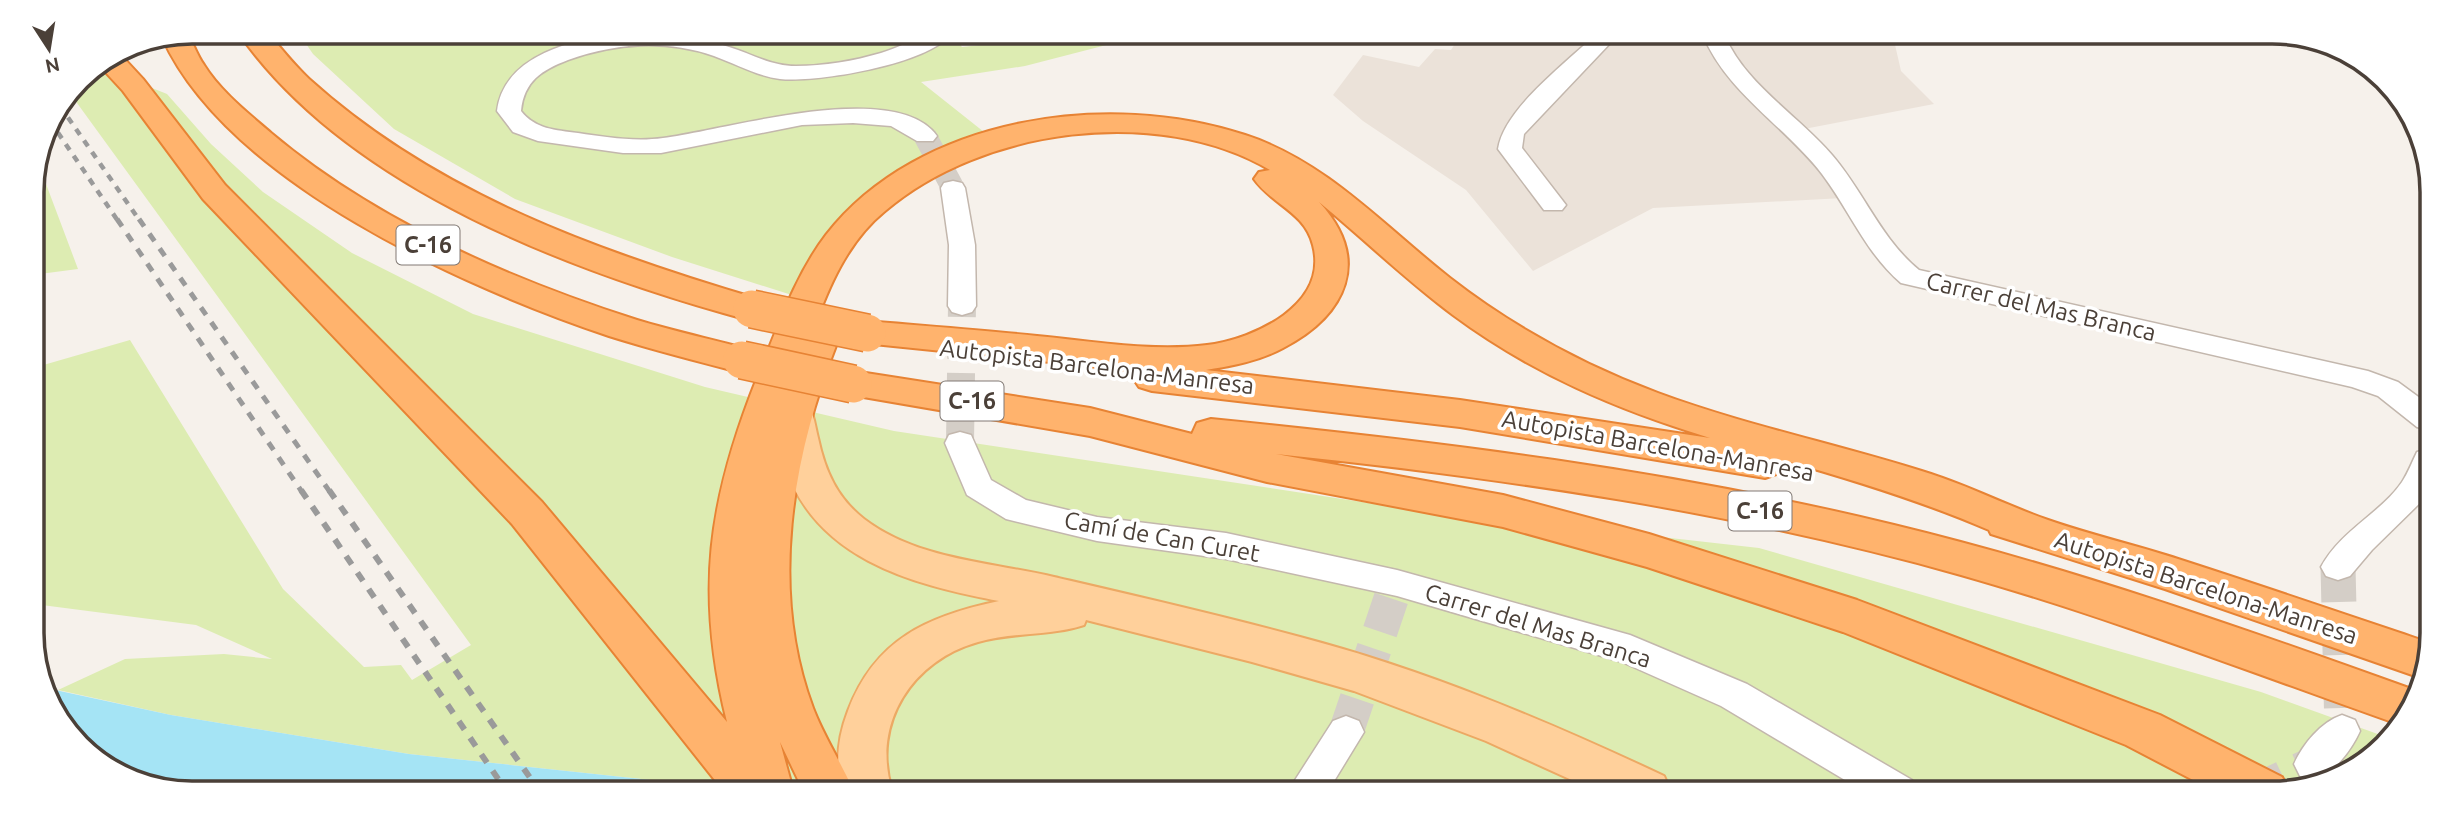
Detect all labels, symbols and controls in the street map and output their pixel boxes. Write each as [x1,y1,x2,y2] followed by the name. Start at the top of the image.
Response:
[14,14,84,84] north arrow
[43,53,62,78] text: N
[396,226,460,264] road number: C-16
[1924,267,2159,346] street label: Carrer del Mas Branca
[938,334,1256,399] street label: Autopista Barcelona-Manresa
[940,382,1004,420] road number: C-16
[1500,405,1816,486] street label: Autopista Barcelona-Manresa
[1728,491,1792,530] road number: C-16
[1062,506,1263,567] street label: Camí de Can Curet
[2051,526,2361,649] street label: Autopista Barcelona-Manresa
[1422,578,1654,673] street label: Carrer del Mas Branca

